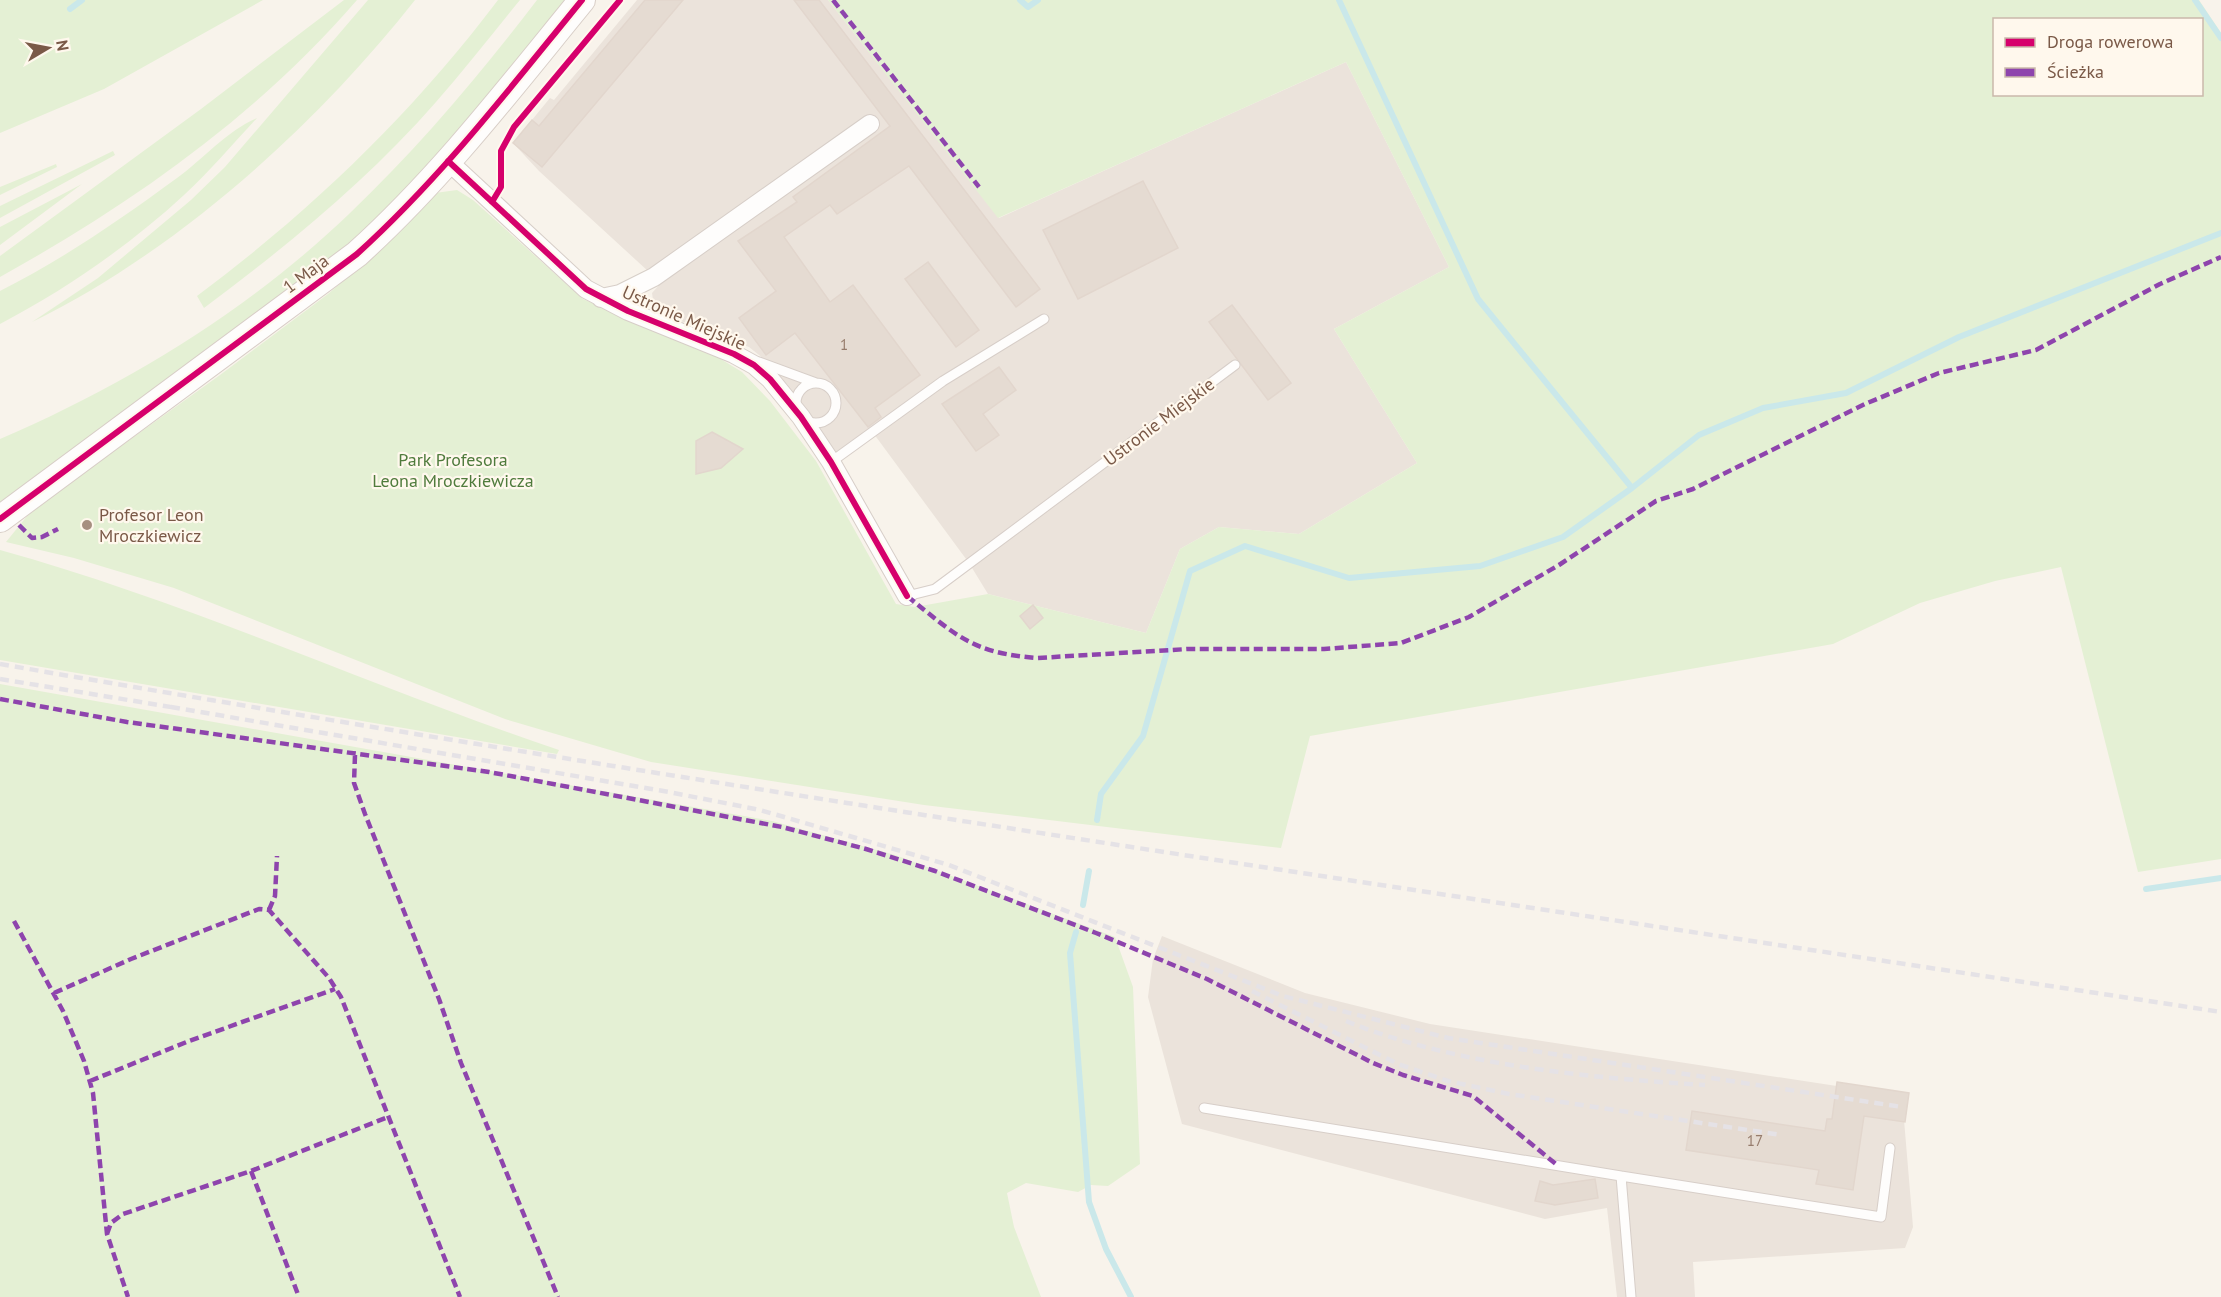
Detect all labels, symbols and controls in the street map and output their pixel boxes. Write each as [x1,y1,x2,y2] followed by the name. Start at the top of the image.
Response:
[18,18,78,78] north arrow
[1993,18,2203,96] legend
[2047,30,2173,53] text: Droga rowerowa
[52,38,74,52] text: N
[2047,60,2104,83] text: Ścieżka
[278,249,333,298] street label: 1 Maja
[619,280,750,355] street label: Ustronie Miejskie
[840,335,848,354] house number: 1
[1099,372,1219,471] street label: Ustronie Miejskie
[372,448,534,492] park label: Park Profesora Leona Mroczkiewicza
[99,503,204,547] place label: Profesor Leon Mroczkiewicz
[80,518,94,532] marker: Profesor Leon Mroczkiewicz
[1747,1131,1763,1150] house number: 17

